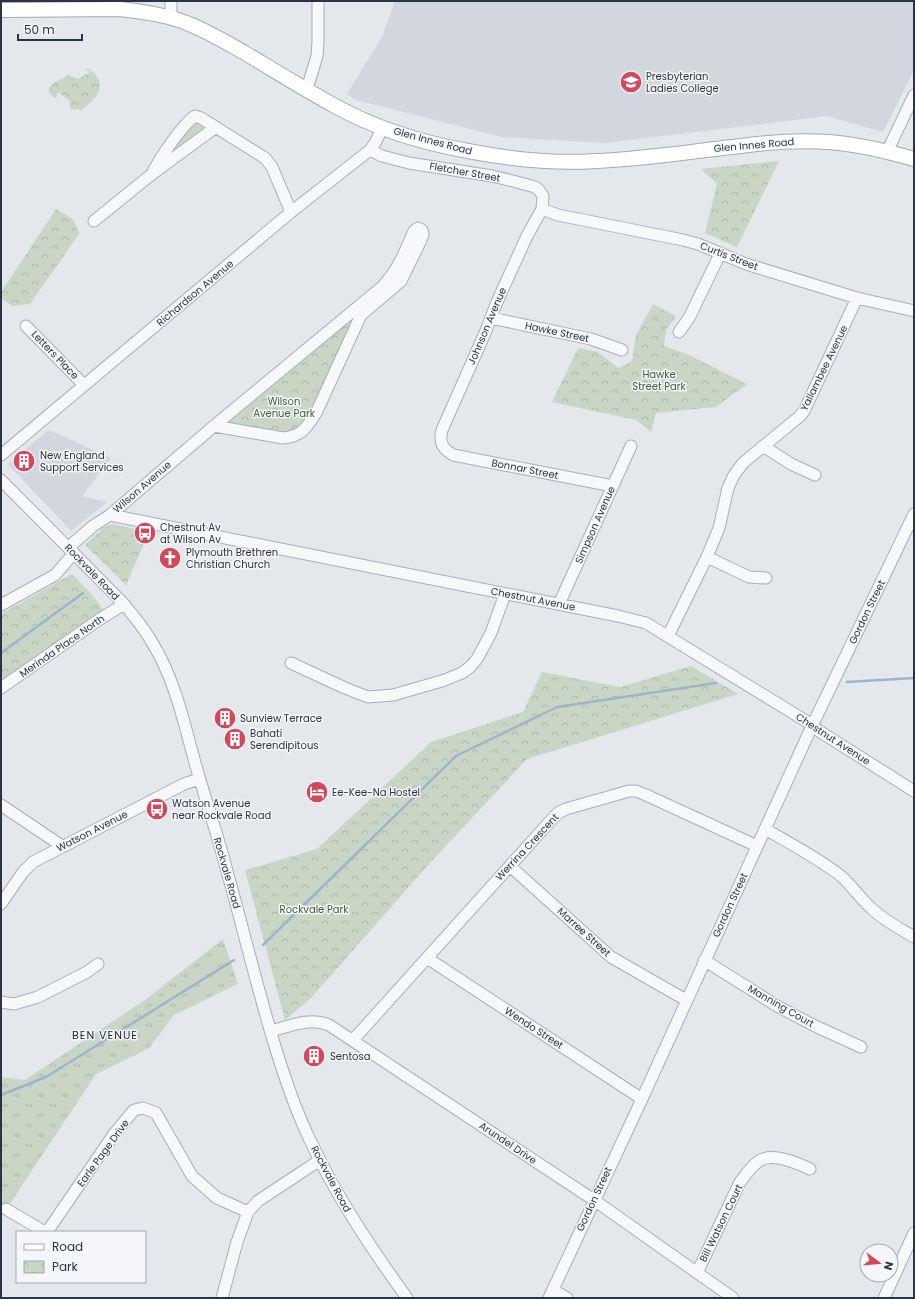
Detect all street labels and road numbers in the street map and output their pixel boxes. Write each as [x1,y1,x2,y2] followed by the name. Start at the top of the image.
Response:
[392,123,474,159] street label: Glen Innes Road
[713,134,795,156] street label: Glen Innes Road
[428,158,502,186] street label: Fletcher Street
[698,238,761,274] street label: Curtis Street
[153,256,237,330] street label: Richardson Avenue
[464,285,510,367] street label: Johnson Avenue
[524,318,591,346] street label: Hawke Street
[797,322,851,414] street label: Yallambee Avenue
[28,327,82,383] street label: Letters Place
[490,455,560,483] street label: Bonnar Street
[110,457,174,517] street label: Wilson Avenue
[571,484,619,566] street label: Simpson Avenue
[61,540,123,604] street label: Rockvale Road
[845,577,889,646] street label: Gordon Street
[489,583,577,615] street label: Chestnut Avenue
[16,611,108,681] street label: Merinda Place North
[793,709,873,769] street label: Chestnut Avenue
[54,807,130,855] street label: Watson Avenue
[492,810,562,884] street label: Werrina Crescent
[210,836,244,910] street label: Rockvale Road
[709,870,752,940] street label: Gordon Street
[554,904,614,960] street label: Marree Street
[745,981,817,1031] street label: Manning Court
[502,1003,567,1053] street label: Wendo Street
[73,1116,133,1190] street label: Earle Page Drive
[476,1118,540,1168] street label: Arundel Drive
[307,1143,355,1215] street label: Rockvale Road
[573,1164,616,1234] street label: Gordon Street
[696,1181,747,1264] street label: Bill Watson Court

